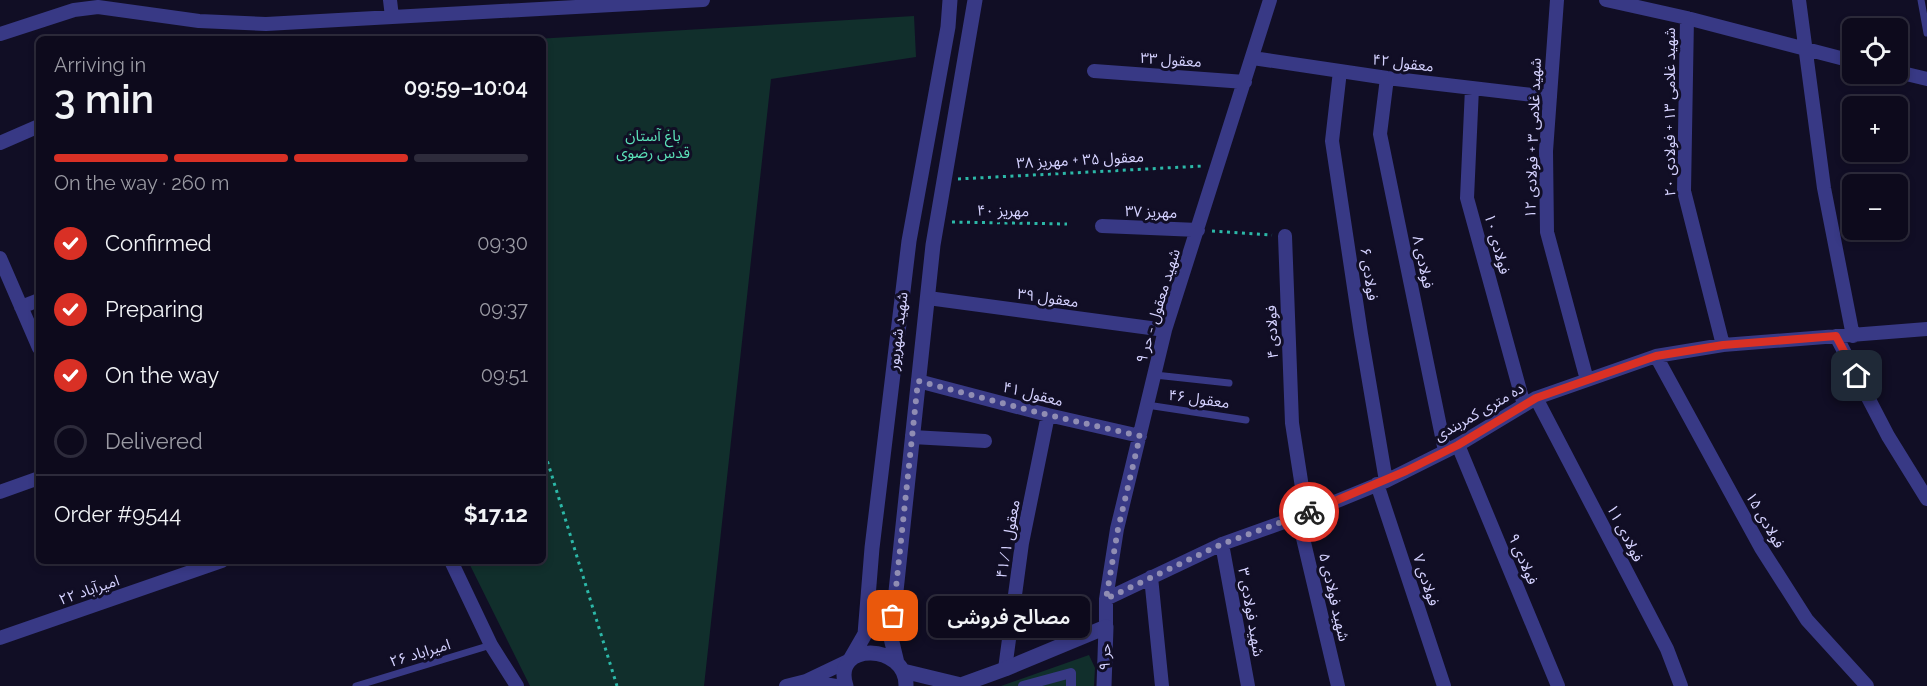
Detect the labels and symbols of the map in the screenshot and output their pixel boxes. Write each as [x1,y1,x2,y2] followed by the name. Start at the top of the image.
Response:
[1661,27,1679,197] street label: شهید غلامی ۱۳ + فولادی ۲۰
[1140,49,1202,71] street label: معقول ۳۳
[1371,50,1435,76] street label: معقول ۴۲
[1521,57,1545,219] street label: شهید غلامی ۳ + فولادی ۱۲
[616,127,690,162] park label: باغ آستان قدس رضوی
[1016,148,1144,172] street label: معقول ۳۵ + مهریز ۳۸
[977,202,1029,220] street label: مهریز ۴۰
[1124,202,1178,222] street label: مهریز ۳۷
[1480,212,1514,277] street label: فولادی ۱۰
[1409,234,1437,290] street label: فولادی ۸
[1132,246,1184,365] street label: شهید معقول - حر ۹
[1356,246,1382,302] street label: فولادی ۶
[1016,285,1080,311] street label: معقول ۳۹
[884,291,912,372] street label: شهید شهریور
[1262,305,1282,359] street label: فولادی ۴
[1831,350,1882,401] pin
[1001,378,1065,410] street label: معقول ۴۱
[1431,379,1527,445] street label: ده متری کمربندی
[1167,386,1231,412] street label: معقول ۴۶
[1279,482,1339,542] courier
[1742,489,1788,552] street label: فولادی ۱۵
[992,498,1024,580] street label: معقول ۴۱/۱
[1603,501,1647,565] street label: فولادی ۱۱
[1504,531,1542,587] street label: فولادی ۹
[1315,551,1353,643] street label: شهید فولادی ۵
[1409,552,1443,608] street label: فولادی ۷
[1234,566,1268,658] street label: شهید فولادی ۳
[56,571,122,609] street label: امیرآباد ۲۲
[867,590,918,641] pin
[929,595,1091,637] callout: مصالح فروشی
[387,635,453,671] street label: امیراباد ۲۶
[1096,643,1114,671] street label: حر ۹

